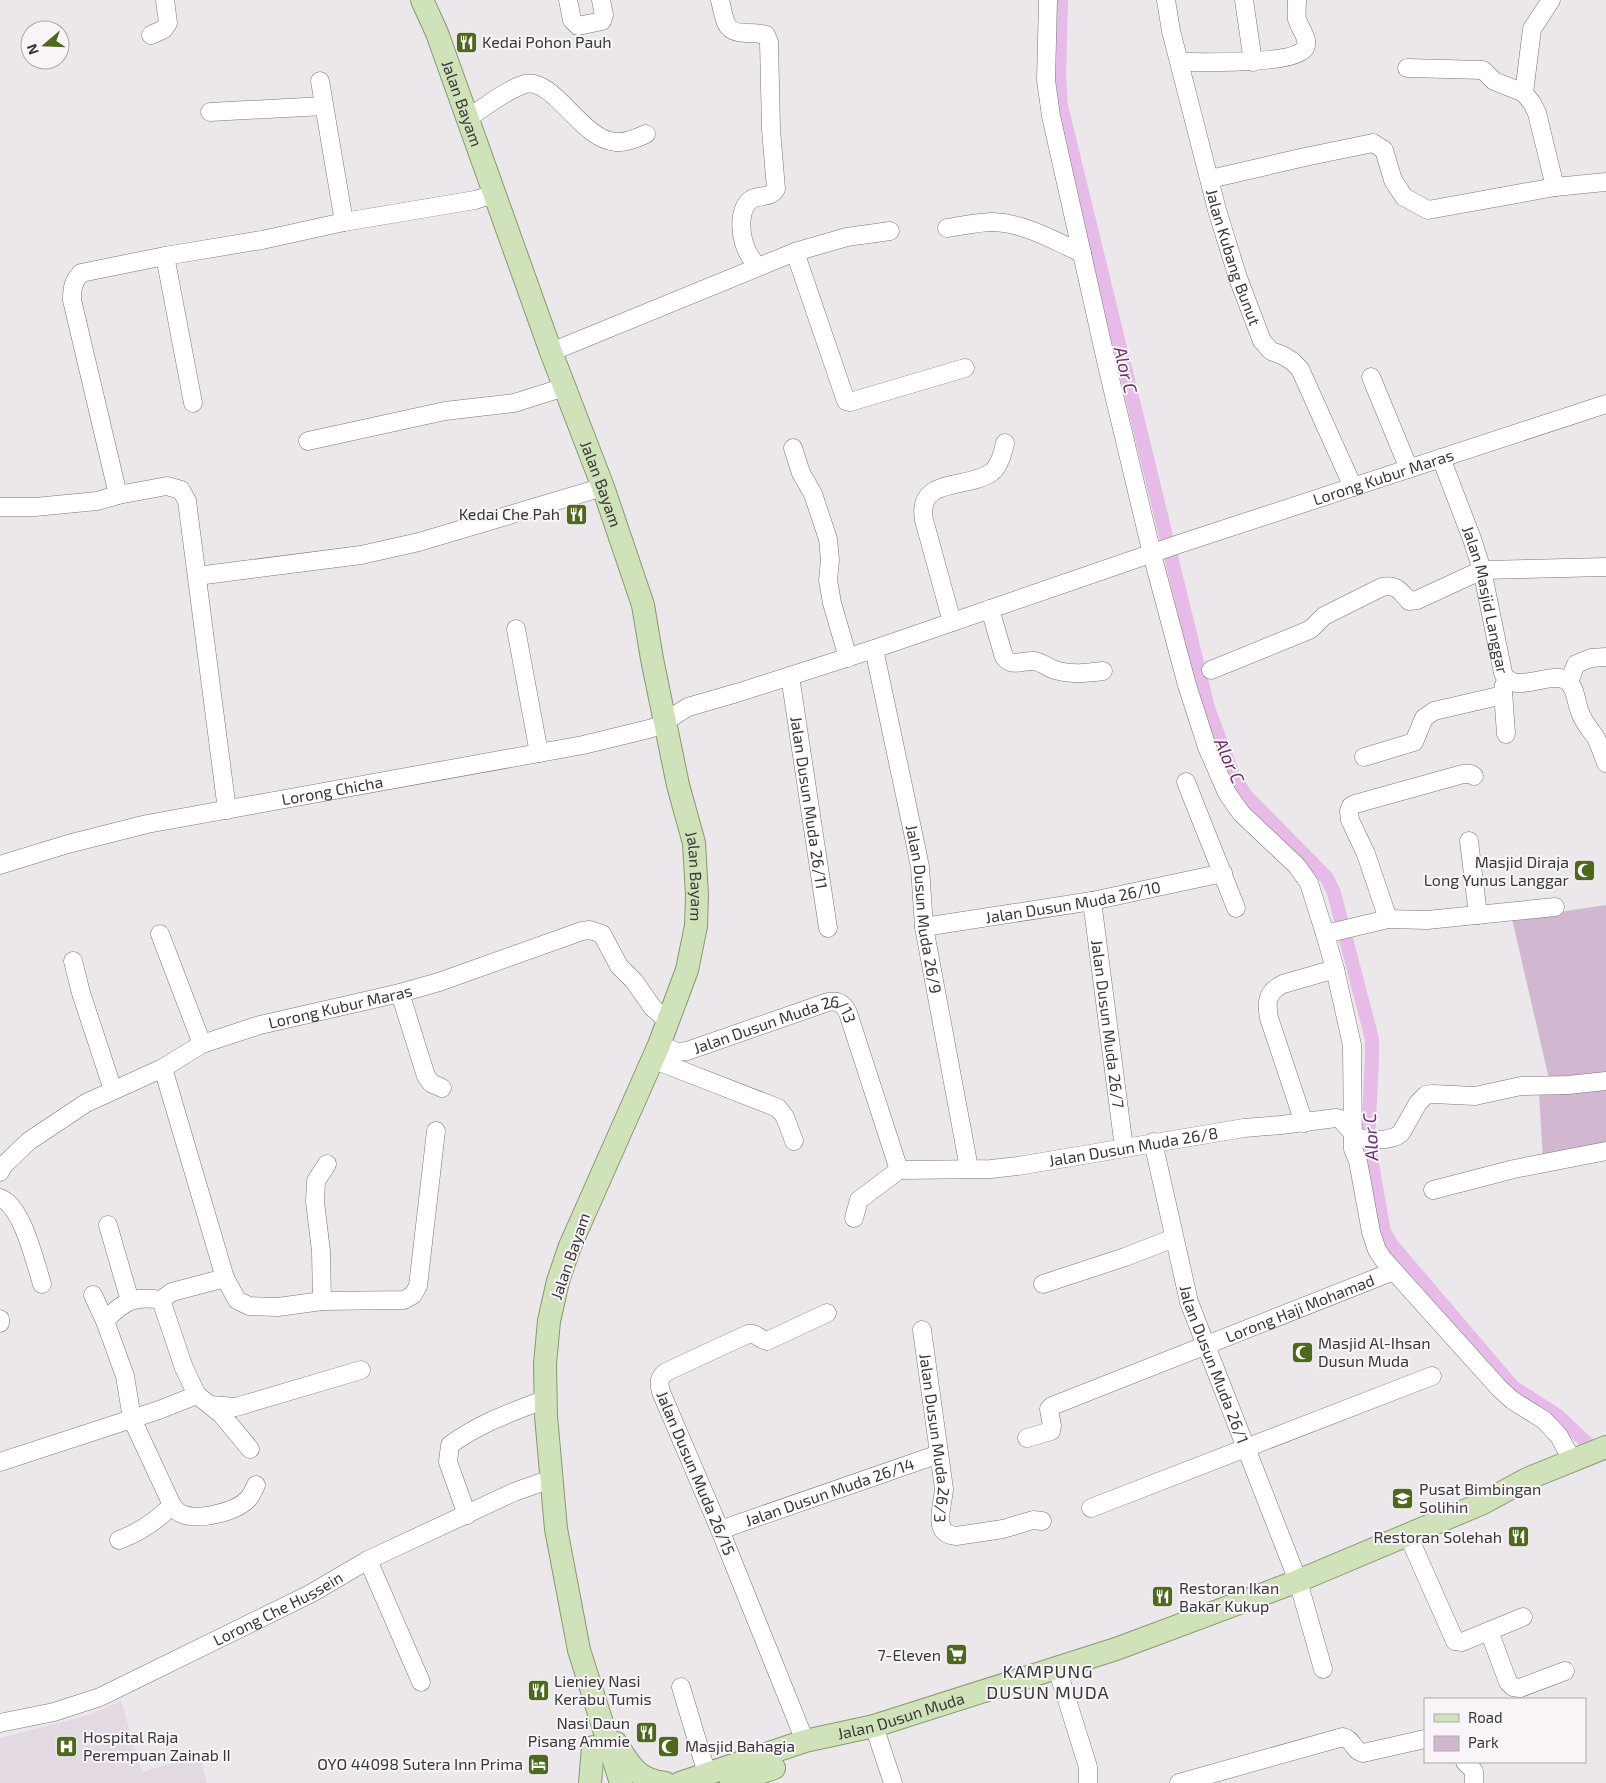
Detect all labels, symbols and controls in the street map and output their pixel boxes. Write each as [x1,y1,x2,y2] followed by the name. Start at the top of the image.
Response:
[20,20,70,70] north arrow
[454,30,478,54] restaurant icon: Kedai Pohon Pauh
[482,32,612,51] place label: Kedai Pohon Pauh
[23,42,42,57] text: N
[438,57,487,149] street label: Jalan Bayam
[1203,187,1265,328] street label: Jalan Kubang Bunut
[1109,343,1143,396] water label: Alor C
[577,438,626,529] street label: Jalan Bayam
[1310,445,1456,509] street label: Lorong Kubur Maras
[564,502,588,526] restaurant icon: Kedai Che Pah
[459,504,560,523] place label: Kedai Che Pah
[1459,523,1513,676] street label: Jalan Masjid Langgar
[787,715,832,890] street label: Jalan Dusun Muda 26/11
[1210,733,1250,788] water label: Alor C
[280,771,384,808] street label: Lorong Chicha
[902,823,946,995] street label: Jalan Dusun Muda 26/9
[682,829,707,922] street label: Jalan Bayam
[1424,852,1570,889] place label: Masjid Diraja Long Yunus Langgar
[1573,859,1597,883] mosque icon: Masjid Diraja Long Yunus Langgar
[984,877,1162,926] street label: Jalan Dusun Muda 26/10
[1088,938,1129,1109] street label: Jalan Dusun Muda 26/7
[266,980,414,1032] street label: Lorong Kubur Maras
[690,991,861,1057] street label: Jalan Dusun Muda 26/13
[1358,1112,1382,1162] water label: Alor C
[1047,1123,1219,1170] street label: Jalan Dusun Muda 26/8
[546,1210,593,1302] street label: Jalan Bayam
[1222,1270,1377,1346] street label: Lorong Haji Mohamad
[1176,1283,1253,1446] street label: Jalan Dusun Muda 26/1
[1318,1333,1431,1370] place label: Masjid Al-Ihsan Dusun Muda
[1290,1340,1314,1364] mosque icon: Masjid Al-Ihsan Dusun Muda
[916,1352,954,1523] street label: Jalan Dusun Muda 26/3
[653,1388,740,1558] street label: Jalan Dusun Muda 26/15
[742,1453,917,1530] street label: Jalan Dusun Muda 26/14
[1419,1479,1541,1516] place label: Pusat Bimbingan Solihin
[1391,1486,1415,1510] school or university icon: Pusat Bimbingan Solihin
[1506,1525,1530,1549] restaurant icon: Restoran Solehah
[1373,1527,1502,1546] place label: Restoran Solehah
[210,1567,346,1649] street label: Lorong Che Hussein
[1179,1578,1279,1615] place label: Restoran Ikan Bakar Kukup
[1151,1585,1175,1609] restaurant icon: Restoran Ikan Bakar Kukup
[945,1643,969,1667] supermarket icon: 7-Eleven
[877,1645,941,1664] place label: 7-Eleven
[986,1660,1110,1703] district label: KAMPUNG DUSUN MUDA
[554,1671,652,1708] place label: Lieniey Nasi Kerabu Tumis
[526,1678,550,1702] restaurant icon: Lieniey Nasi Kerabu Tumis
[835,1688,967,1743] street label: Jalan Dusun Muda
[1424,1698,1586,1763] legend
[1468,1708,1503,1726] text: Road
[528,1713,630,1750] place label: Nasi Daun Pisang Ammie
[634,1720,658,1744] restaurant icon: Nasi Daun Pisang Ammie
[83,1727,231,1764] place label: Hospital Raja Perempuan Zainab II
[1468,1733,1499,1751] text: Park
[55,1734,79,1758] hospital icon: Hospital Raja Perempuan Zainab II
[657,1734,681,1758] mosque icon: Masjid Bahagia
[685,1736,795,1756] place label: Masjid Bahagia
[527,1752,551,1776] hotel icon: OYO 44098 Sutera Inn Prima
[317,1754,523,1773] place label: OYO 44098 Sutera Inn Prima

